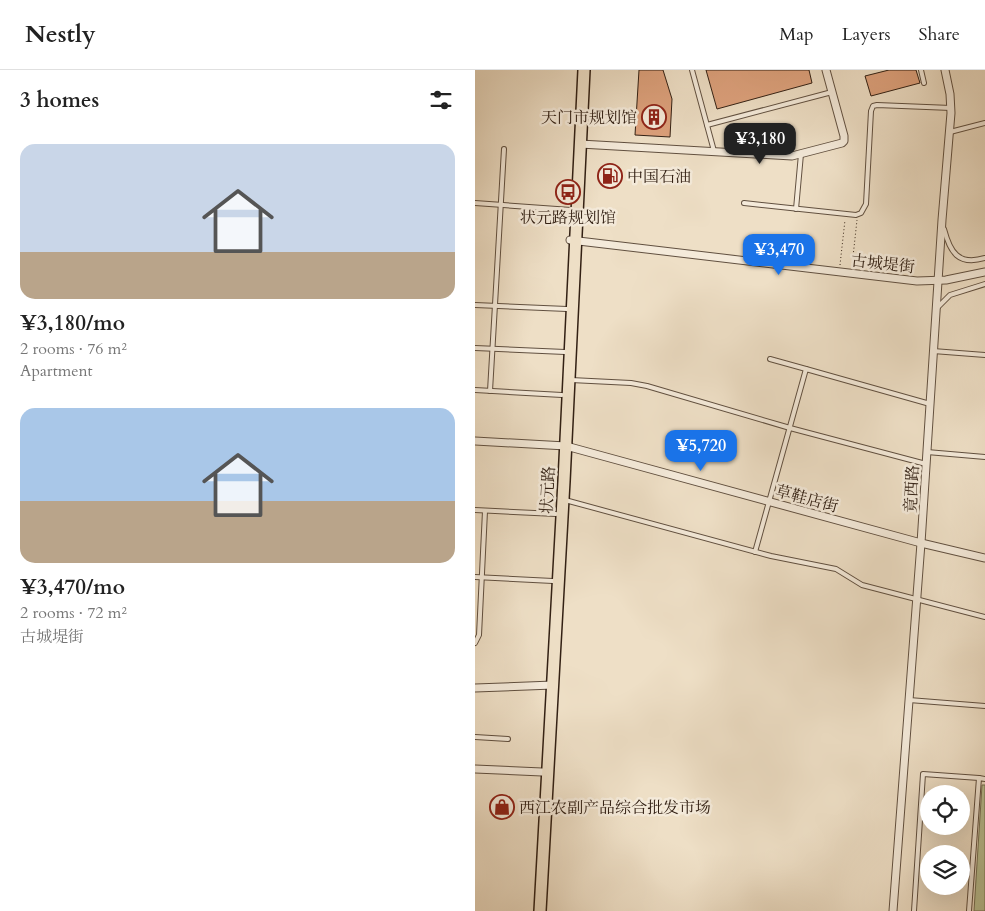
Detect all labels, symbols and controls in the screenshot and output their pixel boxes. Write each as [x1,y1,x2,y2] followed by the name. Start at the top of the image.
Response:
[25,18,96,51] text: Nestly
[779,22,814,47] text: Map
[842,22,891,47] text: Layers
[919,22,960,47] text: Share
[20,86,99,115] text: 3 homes
[427,86,455,114] icon: filters
[641,104,667,130] building icon: 天门市规划馆
[541,107,637,129] place label: 天门市规划馆
[719,122,801,165] pin: ¥3,180
[735,128,785,150] text: ¥3,180
[597,163,623,189] fuel station icon: 中国石油
[627,166,691,188] place label: 中国石油
[193,176,283,266] icon: home
[555,179,581,205] bus stop icon: 状元路规划馆
[520,207,616,229] place label: 状元路规划馆
[738,234,820,276] pin: ¥3,470
[754,239,804,261] text: ¥3,470
[850,250,916,278] street label: 古城堤街
[20,309,125,338] text: ¥3,180/mo
[20,338,127,360] text: 2 rooms · 76 m²
[20,360,93,382] text: Apartment
[660,430,742,472] pin: ¥5,720
[676,435,726,457] text: ¥5,720
[193,440,283,530] icon: home
[900,465,924,514] street label: 竟西路
[536,466,560,515] street label: 状元路
[773,480,841,518] street label: 草鞋店街
[20,573,125,602] text: ¥3,470/mo
[20,602,127,624] text: 2 rooms · 72 m²
[20,626,84,648] text: 古城堤街
[920,785,970,895] map controls
[920,785,970,835] button: locate
[489,794,515,820] shop icon: 西江农副产品综合批发市场
[519,797,711,819] place label: 西江农副产品综合批发市场
[920,845,970,895] button: layers

